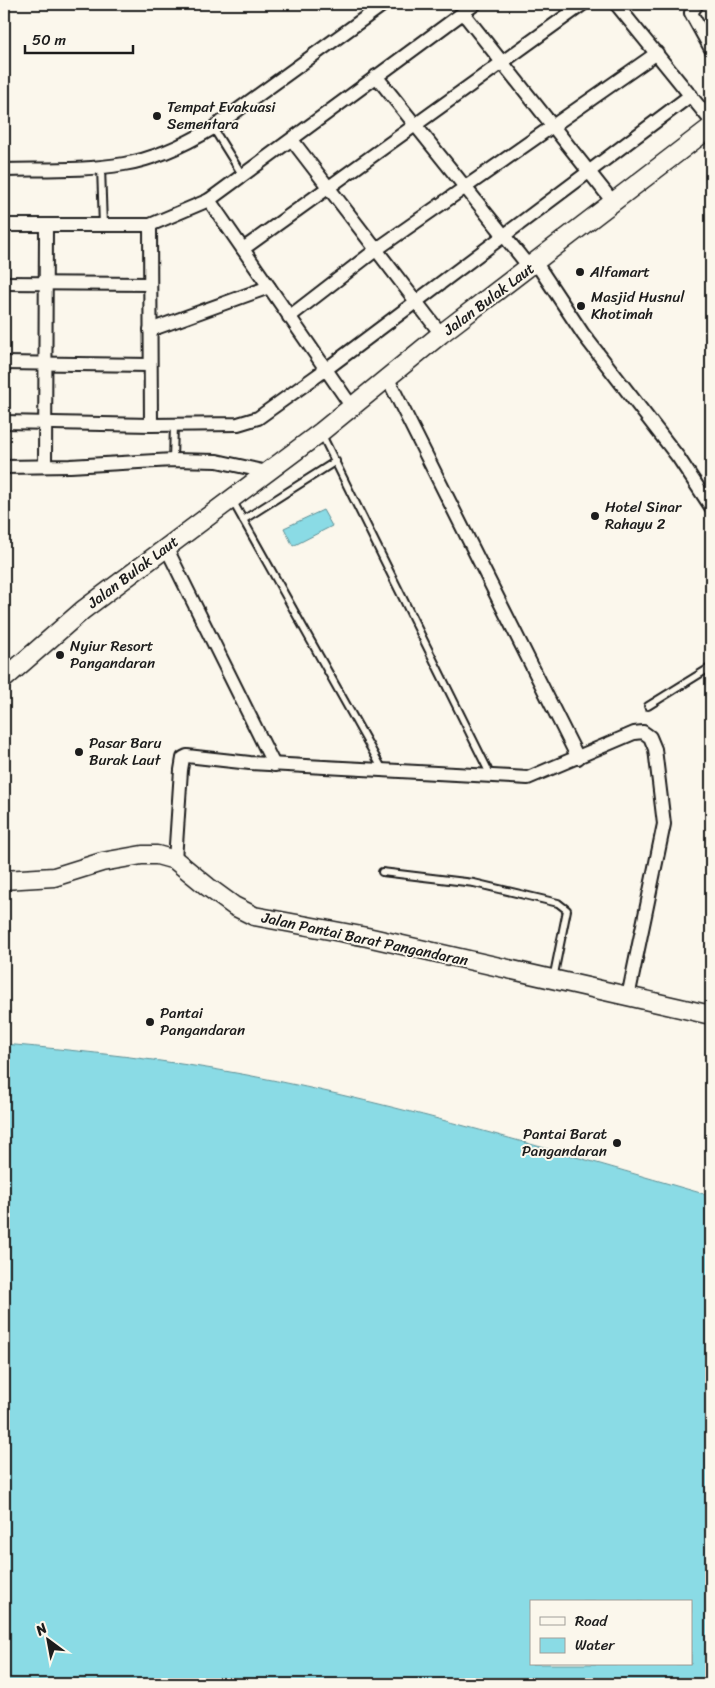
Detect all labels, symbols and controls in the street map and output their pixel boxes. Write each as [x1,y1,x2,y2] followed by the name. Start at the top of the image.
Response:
[25,22,132,54] scale bar
[32,27,67,53] text: 50 m
[167,94,276,137] place label: Tempat Evakuasi Sementara
[151,110,163,122] marker: Tempat Evakuasi Sementara
[437,256,541,343] street label: Jalan Bulak Laut
[589,259,650,285] place label: Alfamart
[574,266,586,278] marker: Alfamart
[591,284,685,327] place label: Masjid Husnul Khotimah
[575,300,587,312] marker: Masjid Husnul Khotimah
[605,494,682,537] place label: Hotel Sinar Rahayu 2
[589,510,601,522] marker: Hotel Sinar Rahayu 2
[81,529,185,616] street label: Jalan Bulak Laut
[70,633,155,676] place label: Nyiur Resort Pangandaran
[54,649,66,661] marker: Nyiur Resort Pangandaran
[89,730,162,773] place label: Pasar Baru Burak Laut
[73,746,85,758] marker: Pasar Baru Burak Laut
[258,904,471,974] street label: Jalan Pantai Barat Pangandaran
[160,1000,245,1043] place label: Pantai Pangandaran
[144,1016,156,1028] marker: Pantai Pangandaran
[522,1121,607,1164] place label: Pantai Barat Pangandaran
[611,1137,623,1149] marker: Pantai Barat Pangandaran
[530,1600,692,1666] legend
[575,1608,608,1634] text: Road
[22,1616,72,1666] north arrow
[30,1616,52,1643] text: N
[575,1632,615,1658] text: Water

